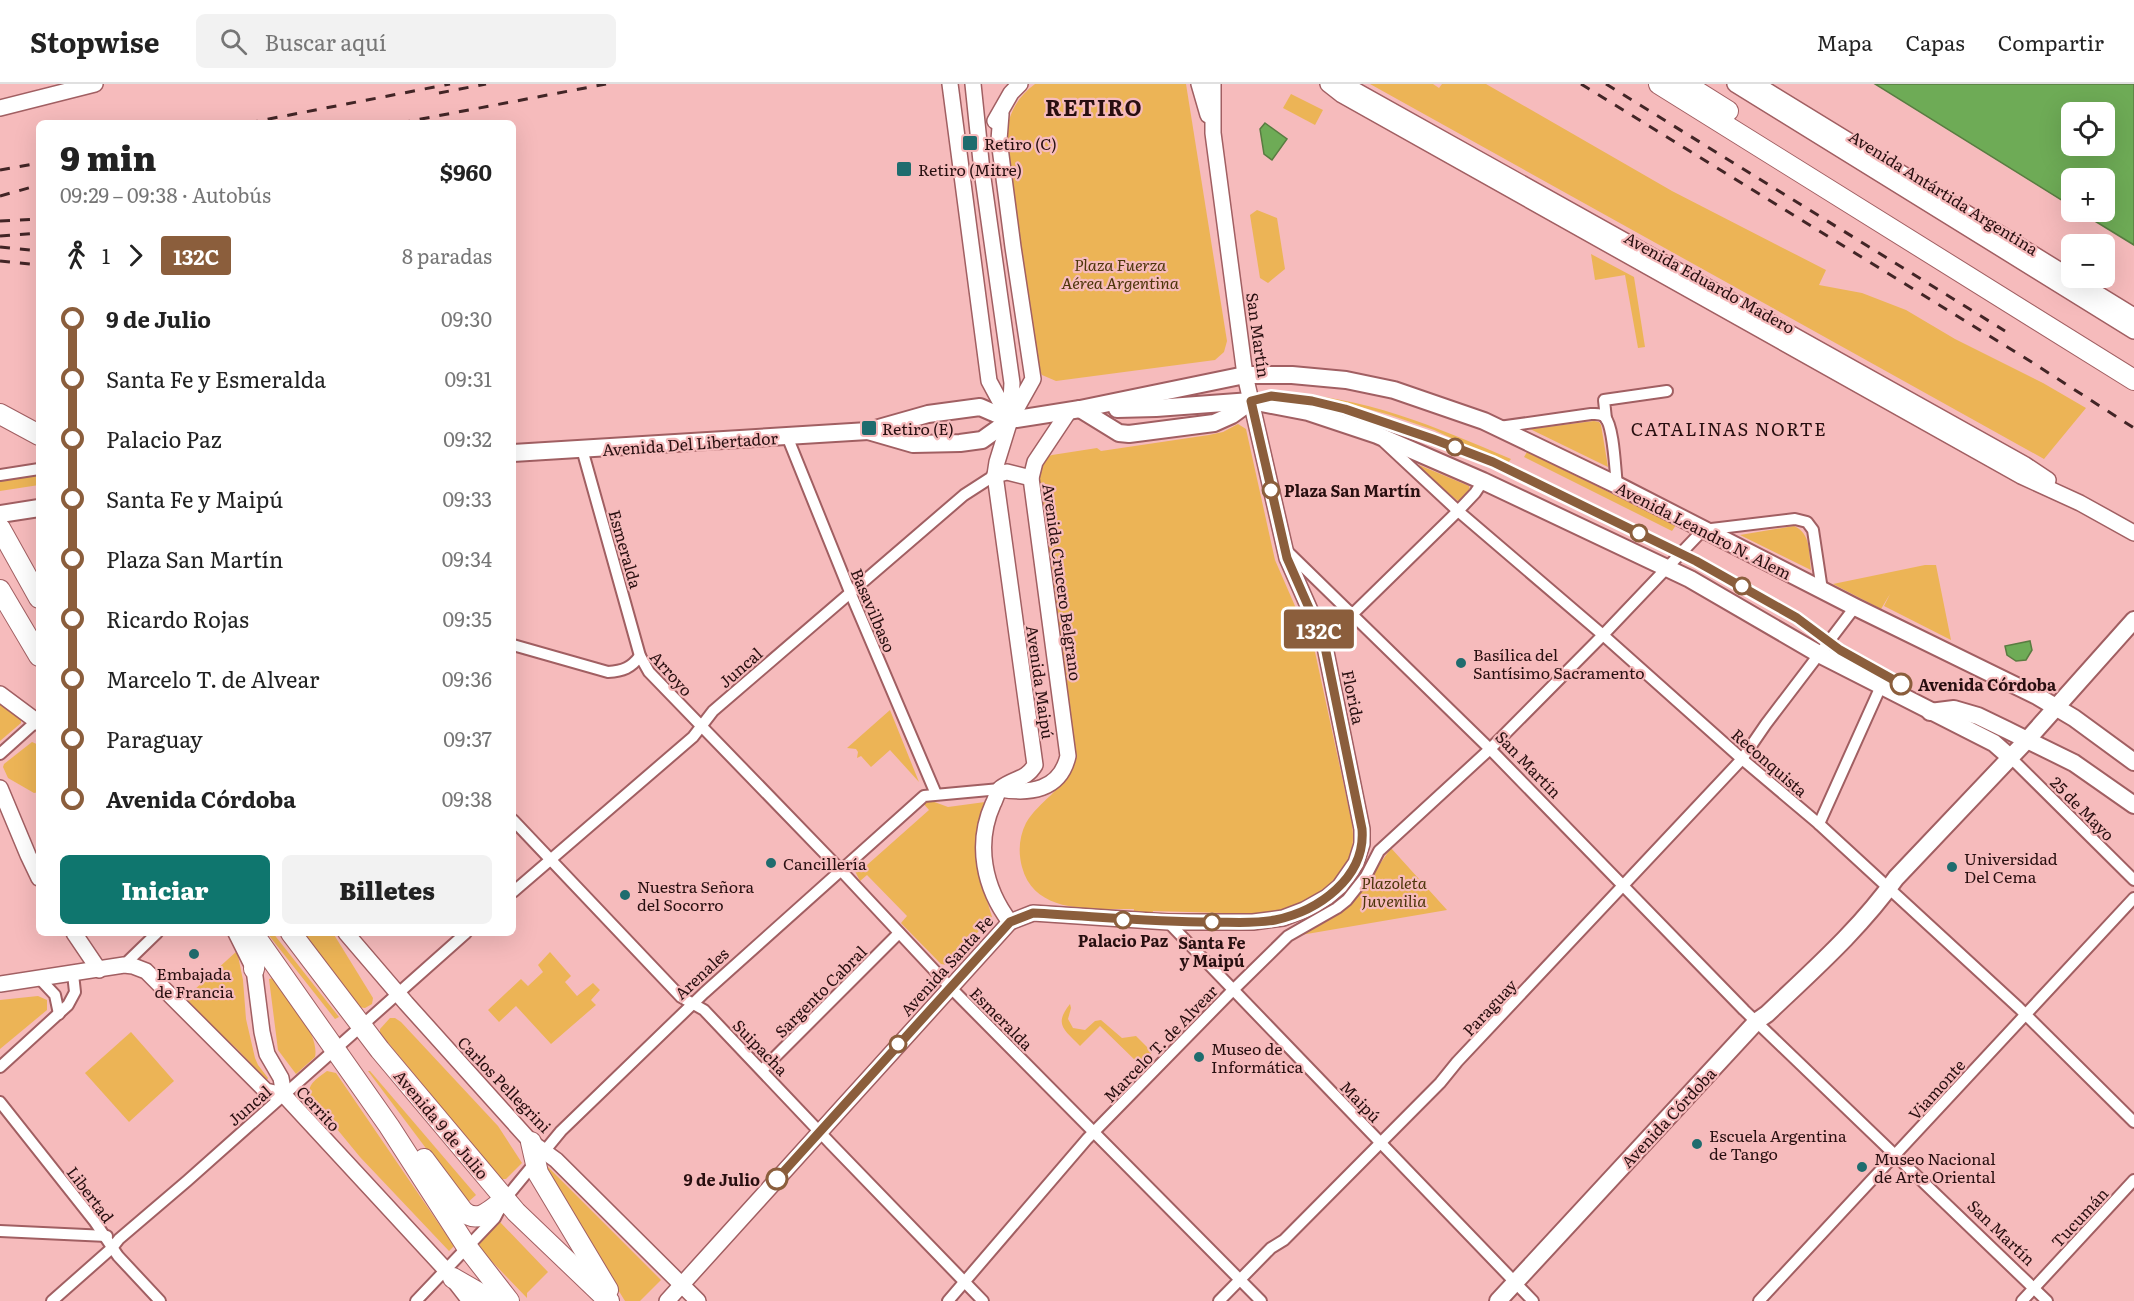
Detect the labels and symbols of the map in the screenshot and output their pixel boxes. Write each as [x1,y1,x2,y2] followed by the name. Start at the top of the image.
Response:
[1045,90,1143,123] district label: RETIRO
[1845,124,2044,260] street label: Avenida Antártida Argentina
[984,131,1057,155] place label: Retiro (C)
[961,134,979,152] marker: Retiro (C)
[918,157,1022,181] place label: Retiro (Mitre)
[895,160,913,178] marker: Retiro (Mitre)
[1620,225,1800,339] street label: Avenida Eduardo Madero
[1061,252,1180,294] park label: Plaza Fuerza Aérea Argentina
[1241,291,1277,380] street label: San Martín
[1631,415,1827,442] district label: CATALINAS NORTE
[882,416,954,440] place label: Retiro (E)
[860,419,878,437] marker: Retiro (E)
[601,425,779,461] street label: Avenida Del Libertador
[1446,438,1464,456] unlabelled marker
[1612,475,1796,585] street label: Avenida Leandro N. Alem
[1284,478,1421,502] place label: Plaza San Martín
[1262,481,1280,499] marker: Plaza San Martín
[1037,482,1089,682] street label: Avenida Crucero Belgrano
[603,507,649,591] street label: Esmeralda
[1630,524,1648,542] unlabelled marker
[846,564,902,656] street label: Basavilbaso
[1733,577,1751,595] unlabelled marker
[1277,610,1361,648] line badge: 132C
[1021,624,1061,740] street label: Avenida Maipú
[713,641,767,693] street label: Juncal
[1473,642,1645,684] place label: Basílica del Santísimo Sacramento
[645,645,699,701] street label: Arroyo
[1454,656,1468,670] marker: Basílica del Santísimo Sacramento
[1337,667,1372,727] street label: Florida
[1918,672,2057,696] place label: Avenida Córdoba
[1890,673,1912,695] marker: Avenida Córdoba
[1727,722,1814,802] street label: Reconquista
[1491,725,1568,803] street label: San Martín
[2045,770,2121,846] street label: 25 de Mayo
[1964,846,2058,888] place label: Universidad Del Cema
[783,851,867,875] place label: Cancillería
[764,856,778,870] marker: Cancillería
[1945,860,1959,874] marker: Universidad Del Cema
[1361,870,1428,912] park label: Plazoleta Juvenilia
[637,874,755,916] place label: Nuestra Señora del Socorro
[618,888,632,902] marker: Nuestra Señora del Socorro
[894,909,998,1021] street label: Avenida Santa Fe
[1114,911,1132,929] marker: Palacio Paz
[1203,913,1221,931] marker: Santa Fe y Maipú
[1078,928,1169,952] place label: Palacio Paz
[1178,930,1246,972] place label: Santa Fe y Maipú
[769,940,871,1042] street label: Sargento Cabral
[668,941,734,1005] street label: Arenales
[187,947,201,961] marker: Embajada de Francia
[154,961,234,1003] place label: Embajada de Francia
[1456,973,1522,1041] street label: Paraguay
[1097,979,1223,1107] street label: Marcelo T. de Alvear
[965,981,1039,1055] street label: Esmeralda
[728,1013,794,1081] street label: Suipacha
[453,1030,557,1138] street label: Carlos Pellegrini
[889,1035,907,1053] unlabelled marker
[1211,1036,1303,1078] place label: Museo de Informática
[1192,1050,1206,1064] marker: Museo de Informática
[1902,1053,1970,1125] street label: Viamonte
[1615,1061,1721,1173] street label: Avenida Córdoba
[389,1064,495,1184] street label: Avenida 9 de Julio
[1335,1075,1387,1127] street label: Maipú
[222,1079,276,1131] street label: Juncal
[291,1080,347,1136] street label: Cerrito
[1709,1123,1847,1165] place label: Escuela Argentina de Tango
[1690,1137,1704,1151] marker: Escuela Argentina de Tango
[1874,1146,1996,1188] place label: Museo Nacional de Arte Oriental
[1855,1160,1869,1174] marker: Museo Nacional de Arte Oriental
[62,1161,120,1227] street label: Libertad
[684,1167,760,1191] place label: 9 de Julio
[766,1168,788,1190] marker: 9 de Julio
[2045,1181,2113,1252] street label: Tucumán
[1963,1194,2041,1271] street label: San Martín

